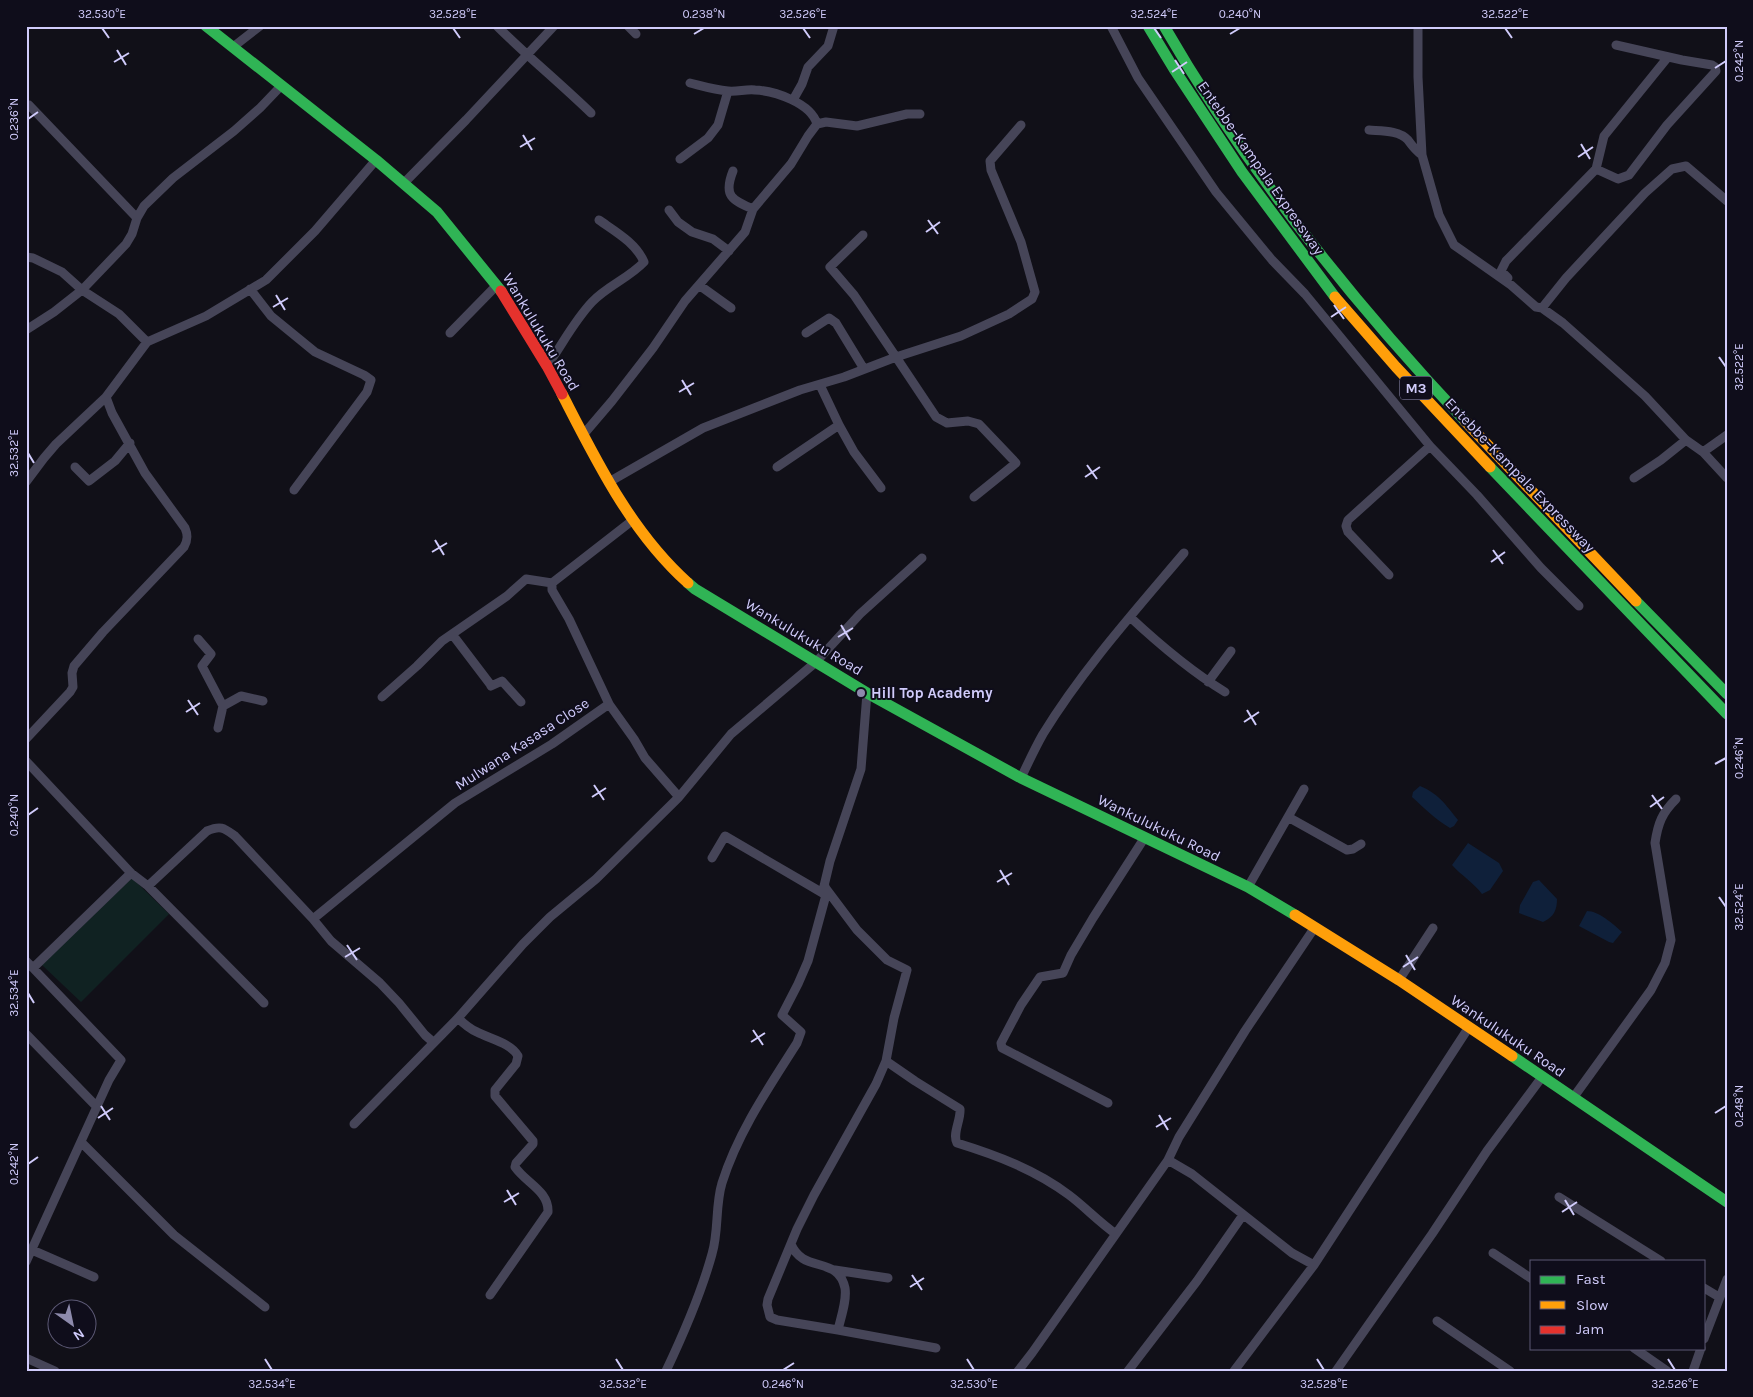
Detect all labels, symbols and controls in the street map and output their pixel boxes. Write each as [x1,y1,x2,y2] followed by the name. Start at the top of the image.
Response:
[78,7,126,21] text: 32.530°E
[429,7,477,21] text: 32.528°E
[683,7,725,21] text: 0.238°N
[779,7,827,21] text: 32.526°E
[1130,7,1178,21] text: 32.524°E
[1219,7,1261,21] text: 0.240°N
[1481,7,1529,21] text: 32.522°E
[1732,40,1746,82] text: 0.242°N
[1194,78,1328,258] street label: Entebbe–Kampala Expressway
[7,98,21,140] text: 0.236°N
[499,270,583,394] street label: Wankulukuku Road
[1732,343,1746,391] text: 32.522°E
[1400,376,1432,399] road number: M3
[1441,394,1599,556] street label: Entebbe–Kampala Expressway
[7,429,21,477] text: 32.532°E
[742,595,866,679] street label: Wankulukuku Road
[871,684,993,702] place label: Hill Top Academy
[855,687,867,699] marker: Hill Top Academy
[452,694,592,794] street label: Mulwana Kasasa Close
[1732,737,1746,779] text: 0.246°N
[1095,790,1223,866] street label: Wankulukuku Road
[7,794,21,836] text: 0.240°N
[1732,883,1746,931] text: 32.524°E
[7,969,21,1017] text: 32.534°E
[1447,991,1569,1081] street label: Wankulukuku Road
[1732,1085,1746,1127] text: 0.248°N
[7,1143,21,1185] text: 0.242°N
[1530,1260,1706,1350] legend
[1576,1270,1606,1288] text: Fast
[1576,1296,1608,1314] text: Slow
[48,1300,98,1350] north arrow
[1576,1320,1604,1338] text: Jam
[70,1325,88,1344] text: N
[248,1377,296,1391] text: 32.534°E
[599,1377,647,1391] text: 32.532°E
[762,1377,804,1391] text: 0.246°N
[950,1377,998,1391] text: 32.530°E
[1300,1377,1348,1391] text: 32.528°E
[1651,1377,1699,1391] text: 32.526°E

